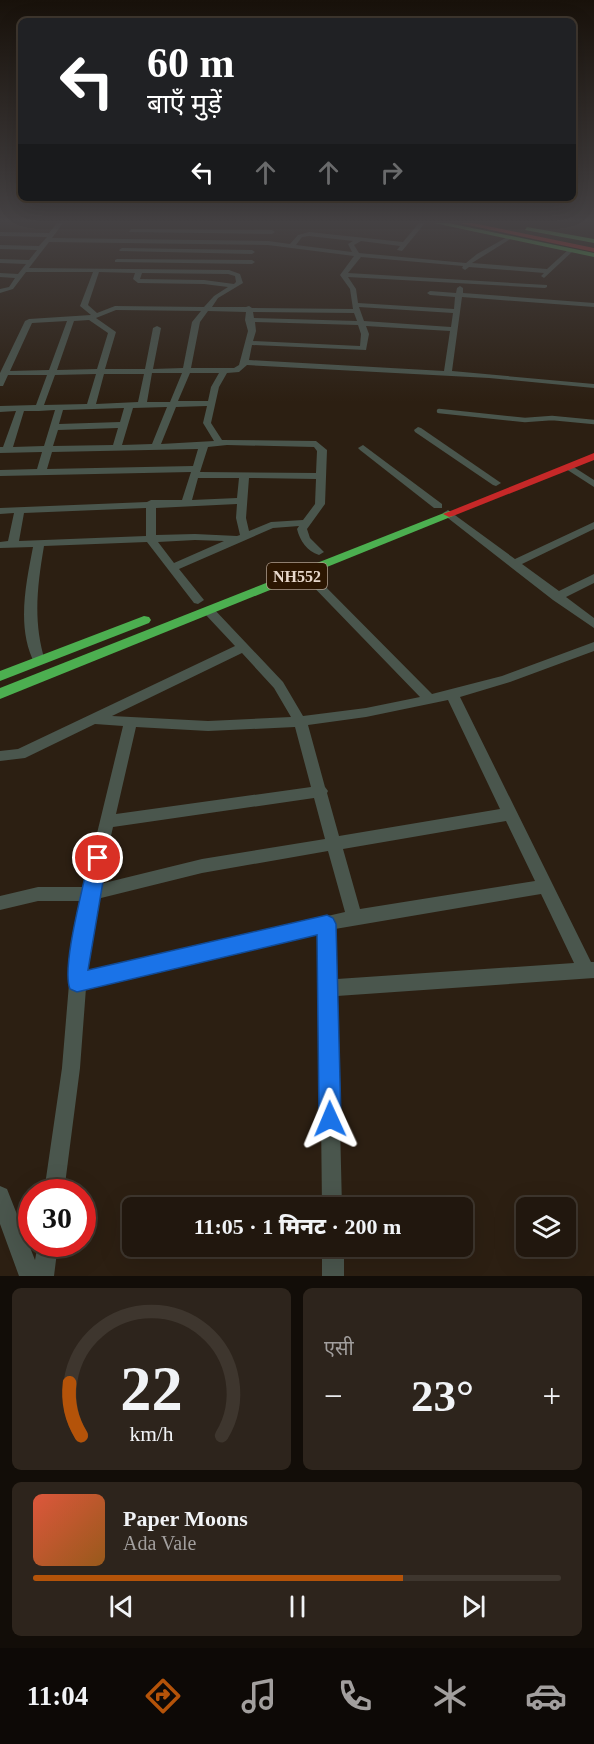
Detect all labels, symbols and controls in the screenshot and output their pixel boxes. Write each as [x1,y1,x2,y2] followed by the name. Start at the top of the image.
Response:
[147,40,235,86] text: 60 m
[48,42,126,120] icon: left
[147,89,222,119] text: बाएँ मुड़ें
[186,156,219,189] icon: left
[249,156,282,189] icon: ahead
[312,156,345,189] icon: ahead
[375,156,408,189] icon: right
[267,563,327,589] road number: NH552
[72,832,123,883] pin
[81,841,114,874] icon: arrive
[298,1087,362,1151] position arrow
[18,1179,96,1257] speed limit sign: 30
[516,1197,576,1257] map controls
[516,1197,576,1257] button: layers
[194,1214,401,1239] text: 11:05 · 1 मिनट · 200 m
[324,1337,354,1359] text: एसी
[120,1354,183,1423] text: 22
[411,1371,474,1421] text: 23°
[324,1378,343,1414] text: −
[542,1378,561,1414] text: +
[129,1422,174,1446] text: km/h
[123,1506,248,1531] text: Paper Moons
[123,1532,197,1554] text: Ada Vale
[105,1590,138,1623] icon: previous
[281,1590,314,1623] icon: pause
[457,1590,490,1623] icon: next
[142,1675,184,1717] icon: directions
[238,1675,280,1717] icon: music
[334,1675,376,1717] icon: phone
[429,1675,471,1717] icon: climate
[525,1675,567,1717] icon: car
[27,1681,88,1711] text: 11:04

